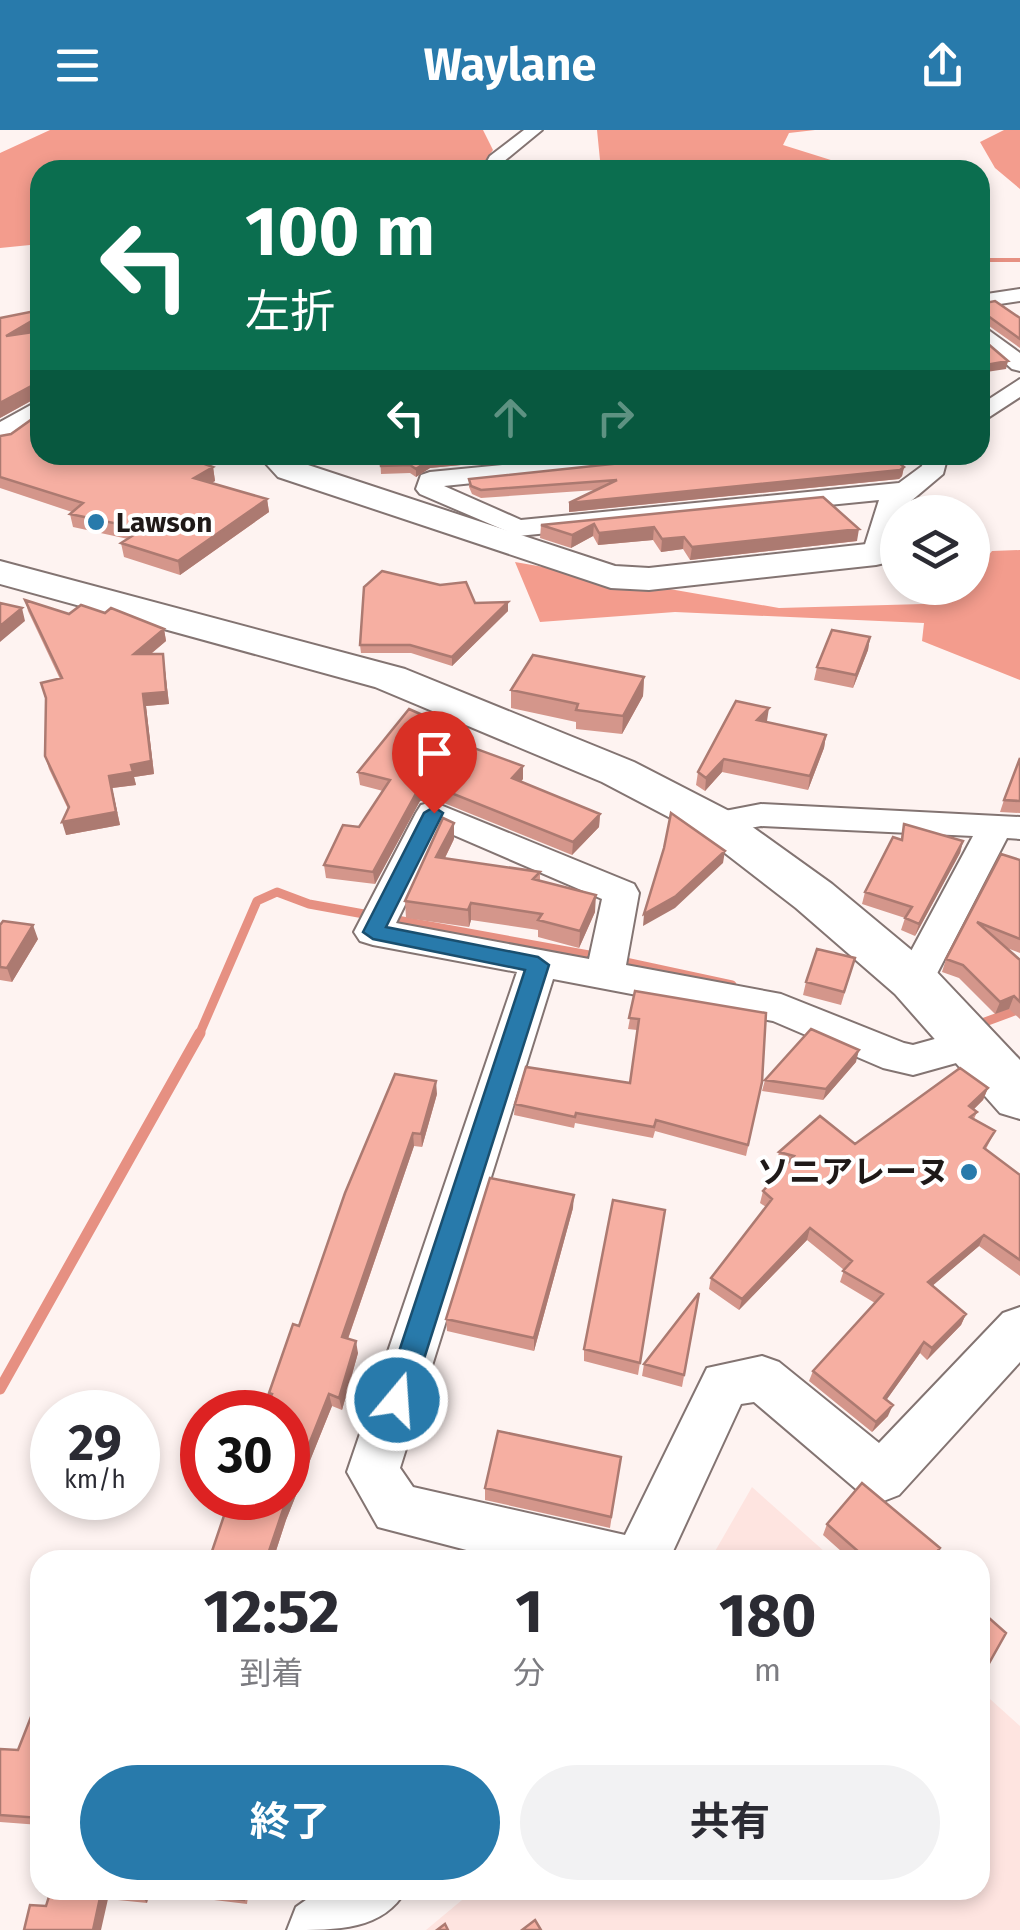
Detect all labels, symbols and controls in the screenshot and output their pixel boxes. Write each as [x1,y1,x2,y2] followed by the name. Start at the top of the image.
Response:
[50,38,105,93] icon: menu
[424,38,596,92] text: Waylane
[915,38,970,93] icon: share
[245,190,435,274] text: 100 m
[80,200,210,330] icon: left
[245,285,335,339] text: 左折
[378,390,433,445] icon: left
[483,390,538,445] icon: ahead
[588,390,643,445] icon: right
[880,495,990,605] map controls
[880,495,990,605] button: layers
[116,506,212,539] place label: Lawson
[85,511,107,533] marker: Lawson
[392,711,477,814] pin
[407,726,462,781] icon: arrive
[757,1153,949,1191] place label: ソニアレーヌ
[958,1161,980,1183] marker: ソニアレーヌ
[345,1348,449,1452] position arrow
[180,1390,310,1520] speed limit sign: 30
[68,1413,122,1473] text: 29
[64,1465,126,1495] text: km/h
[204,1576,340,1648] text: 12:52
[515,1576,543,1648] text: 1
[719,1580,816,1652] text: 180
[754,1651,781,1689] text: m
[240,1654,304,1692] text: 到着
[513,1654,545,1692] text: 分
[80,1765,500,1880] button: 終了
[520,1765,940,1880] button: 共有

